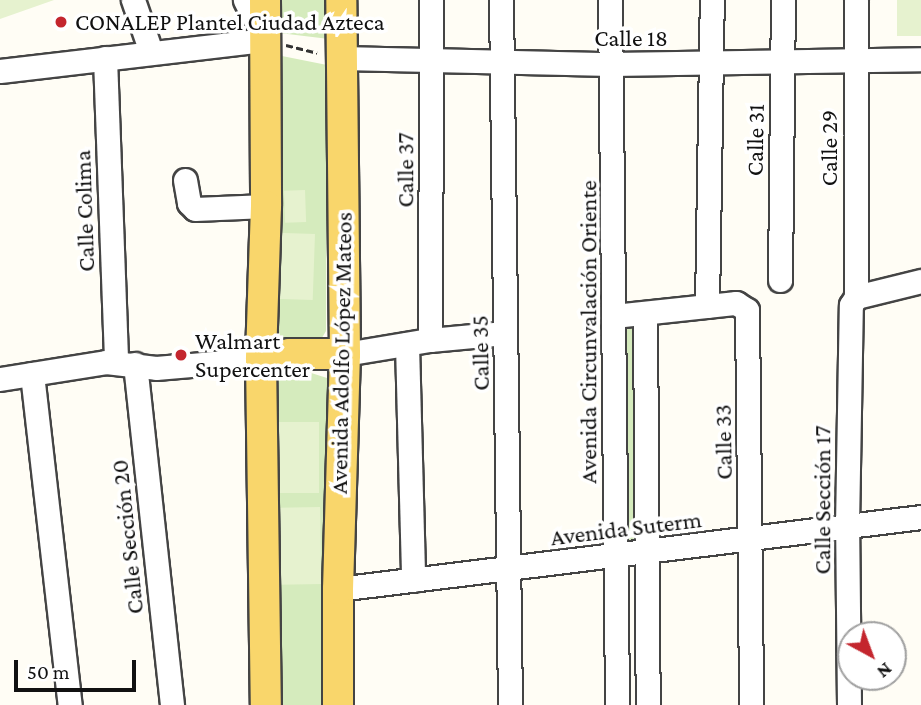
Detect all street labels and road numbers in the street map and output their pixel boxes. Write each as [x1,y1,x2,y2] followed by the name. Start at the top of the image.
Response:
[594,24,668,52] street label: Calle 18
[740,104,770,176] street label: Calle 31
[815,110,843,186] street label: Calle 29
[391,132,419,208] street label: Calle 37
[67,150,101,272] street label: Calle Colima
[574,180,602,484] street label: Avenida Circunvalación Oriente
[324,212,358,494] street label: Avenida Adolfo López Mateos
[465,315,495,391] street label: Calle 35
[708,404,738,480] street label: Calle 33
[808,426,836,574] street label: Calle Sección 17
[105,458,149,616] street label: Calle Sección 20
[549,504,703,552] street label: Avenida Suterm

